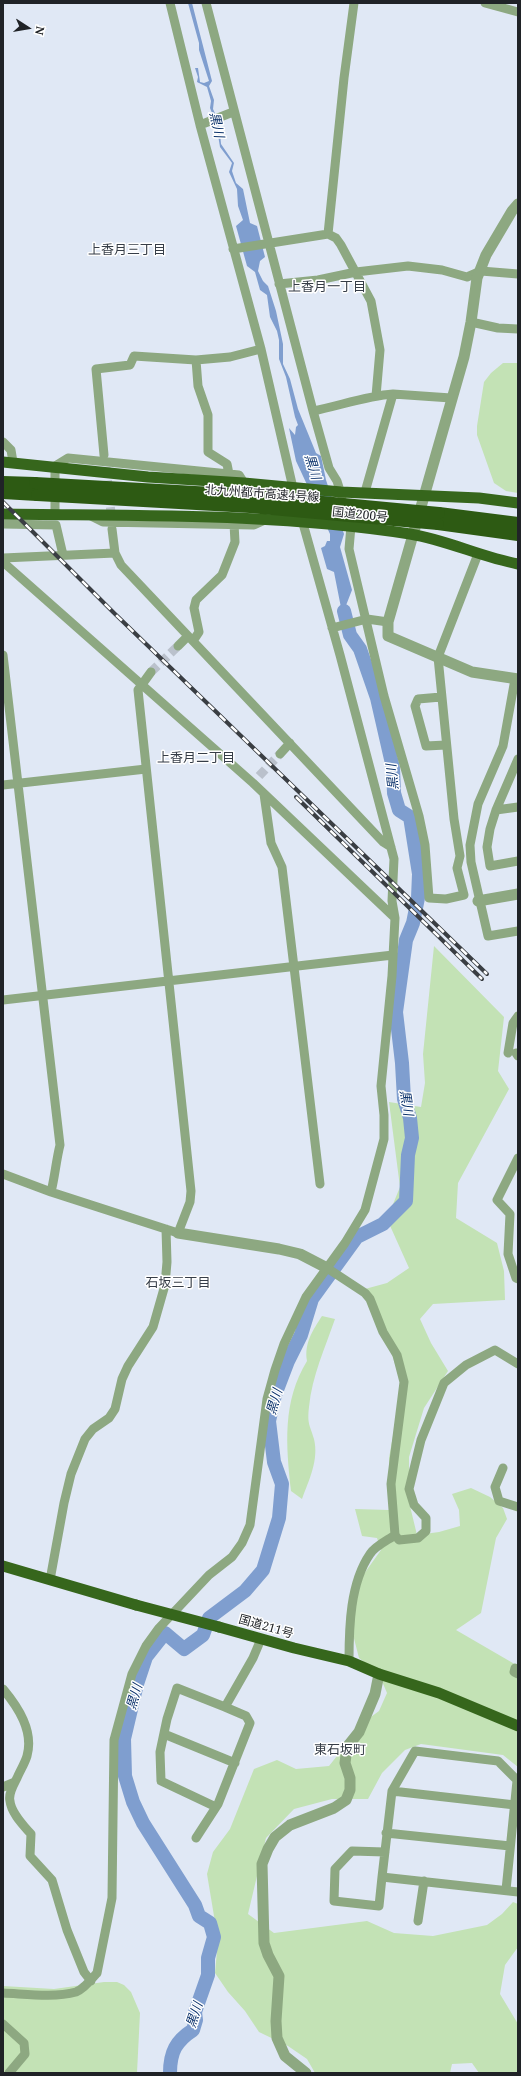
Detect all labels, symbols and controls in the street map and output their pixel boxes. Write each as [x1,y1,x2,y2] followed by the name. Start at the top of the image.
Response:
[8,8,48,48] north arrow
[32,25,48,36] text: N
[206,111,226,139] water label: 黒川
[88,242,166,258] district label: 上香月三丁目
[288,279,366,295] district label: 上香月一丁目
[301,452,323,482] water label: 黒川
[204,483,320,505] street label: 北九州都市高速4号線
[331,505,389,525] street label: 国道200号
[157,750,235,766] district label: 上香月二丁目
[384,763,402,791] water label: 黒川
[396,1089,416,1117] water label: 黒川
[146,1275,210,1291] district label: 石坂三丁目
[264,1387,286,1417] water label: 黒川
[237,1612,295,1642] street label: 国道211号
[124,1682,146,1712] water label: 黒川
[314,1742,366,1758] district label: 東石坂町
[184,2000,206,2030] water label: 黒川

